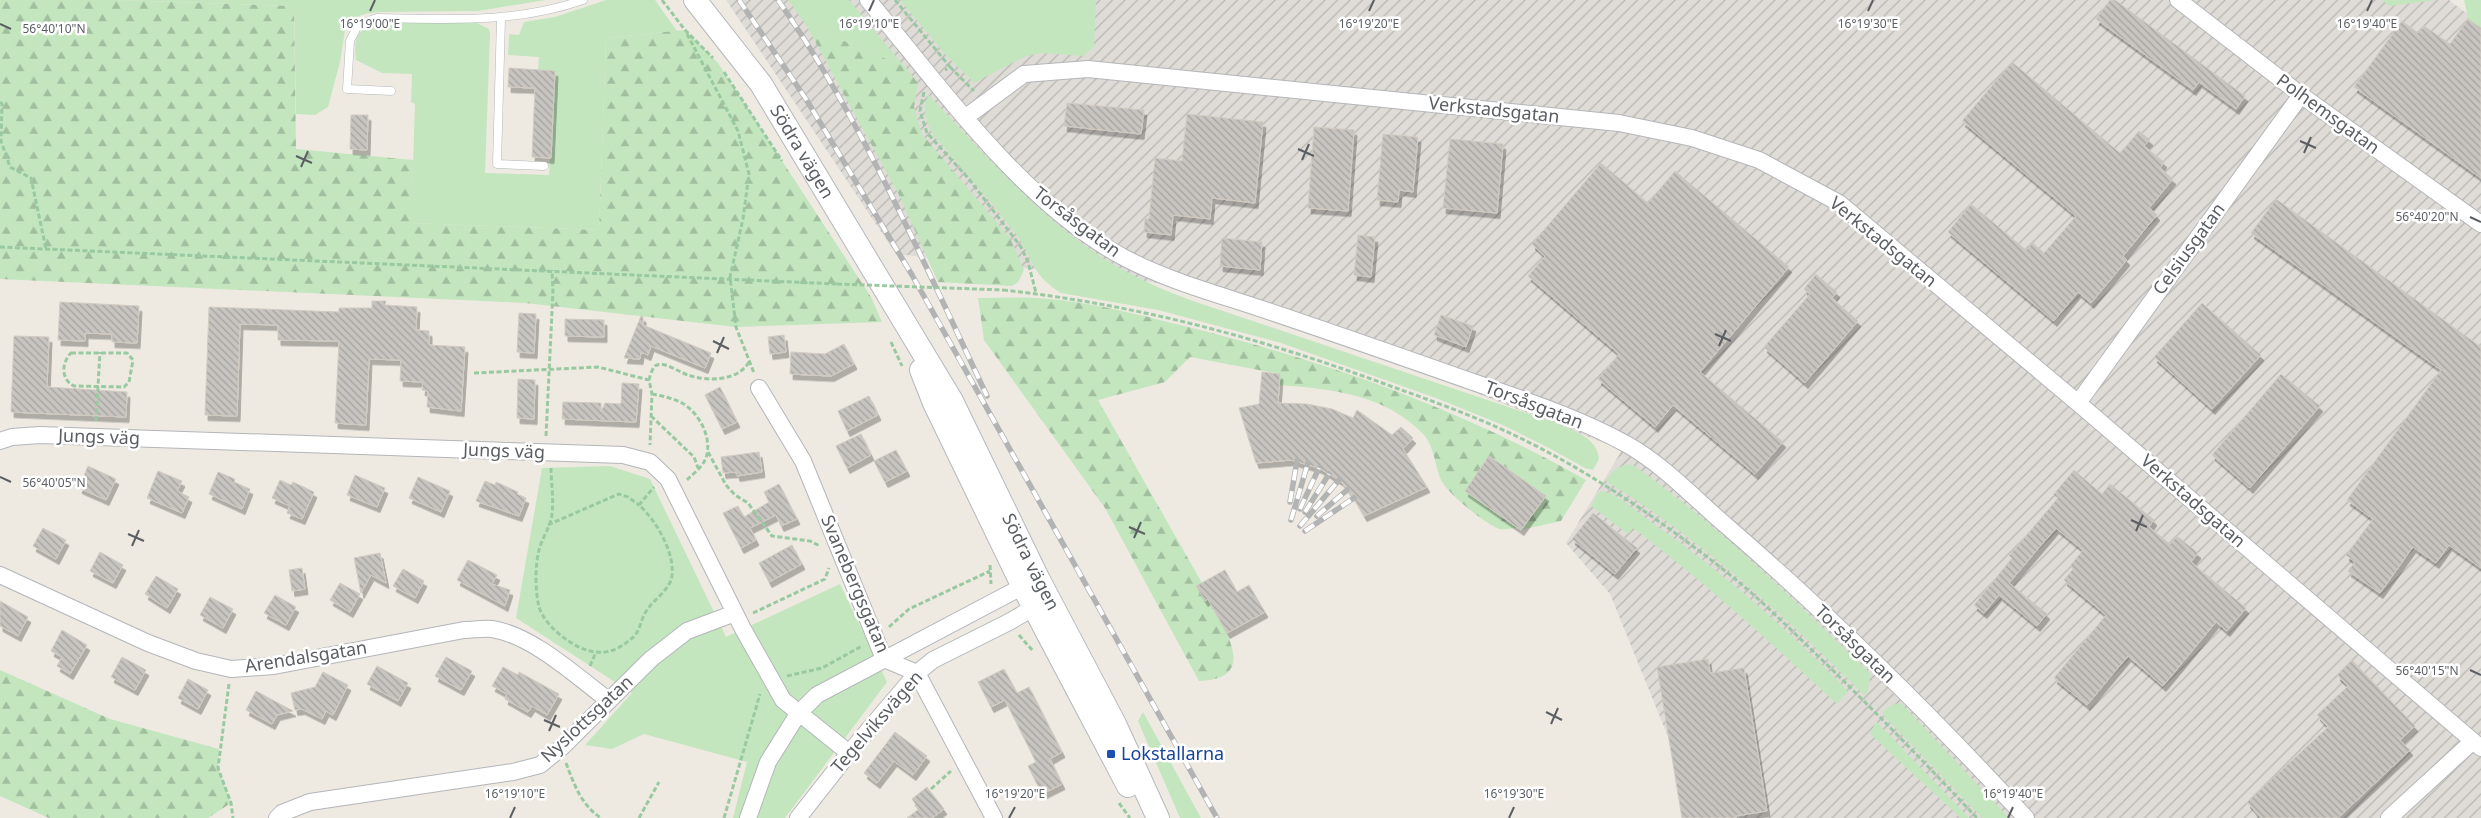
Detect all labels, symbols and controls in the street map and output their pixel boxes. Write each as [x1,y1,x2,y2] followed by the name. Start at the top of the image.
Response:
[340,15,400,32] text: 16°19'00"E
[839,15,899,32] text: 16°19'10"E
[1339,15,1399,32] text: 16°19'20"E
[1838,15,1898,32] text: 16°19'30"E
[2337,15,2397,32] text: 16°19'40"E
[22,20,86,37] text: 56°40'10"N
[2272,68,2385,159] street label: Polhemsgatan
[1427,90,1561,128] street label: Verkstadsgatan
[765,100,840,203] street label: Södra vägen
[1029,181,1126,262] street label: Torsåsgatan
[1825,191,1942,292] street label: Verkstadsgatan
[2147,198,2230,299] street label: Celsiusgatan
[2395,208,2459,225] text: 56°40'20"N
[1482,374,1587,434] street label: Torsåsgatan
[56,423,140,449] street label: Jungs väg
[461,437,545,463] street label: Jungs väg
[2136,448,2251,552] street label: Verkstadsgatan
[22,474,86,491] text: 56°40'05"N
[997,509,1066,614] street label: Södra vägen
[816,511,896,656] street label: Svanebergsgatan
[1810,599,1901,688] street label: Torsåsgatan
[243,635,369,677] street label: Arendalsgatan
[2395,662,2459,679] text: 56°40'15"N
[825,665,927,778] street label: Tegelviksvägen
[535,669,637,767] street label: Nyslottsgatan
[1121,741,1224,765] place label: Lokstallarna
[1105,748,1117,760] marker: Lokstallarna
[485,785,545,802] text: 16°19'10"E
[985,785,1045,802] text: 16°19'20"E
[1484,785,1544,802] text: 16°19'30"E
[1983,785,2043,802] text: 16°19'40"E

